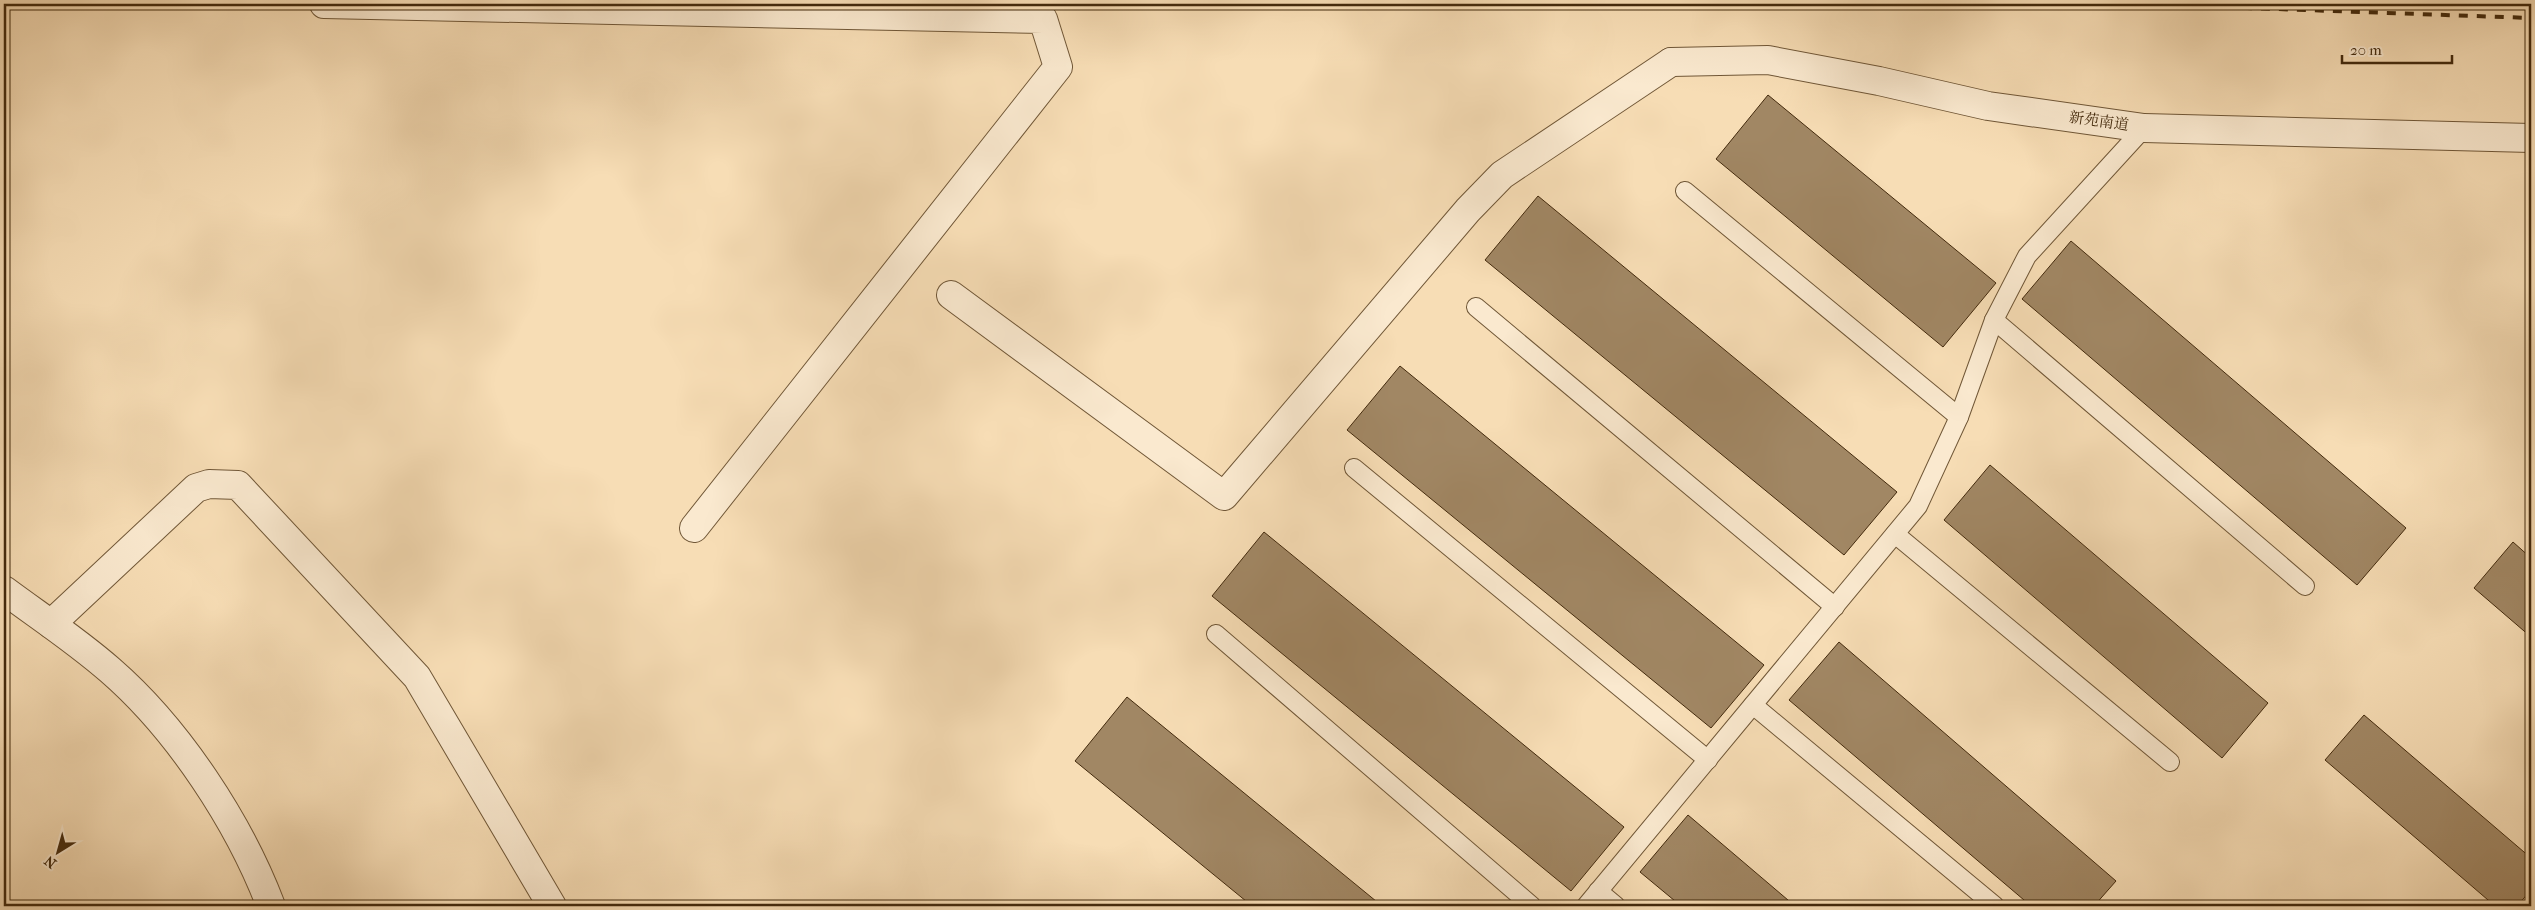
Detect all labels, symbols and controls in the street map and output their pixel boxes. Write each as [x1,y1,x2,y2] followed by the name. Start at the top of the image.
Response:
[2342,32,2452,64] scale bar
[2350,41,2382,59] text: 20 m
[2068,108,2130,134] street label: 新苑南道
[32,828,82,878] north arrow
[41,852,60,872] text: N

